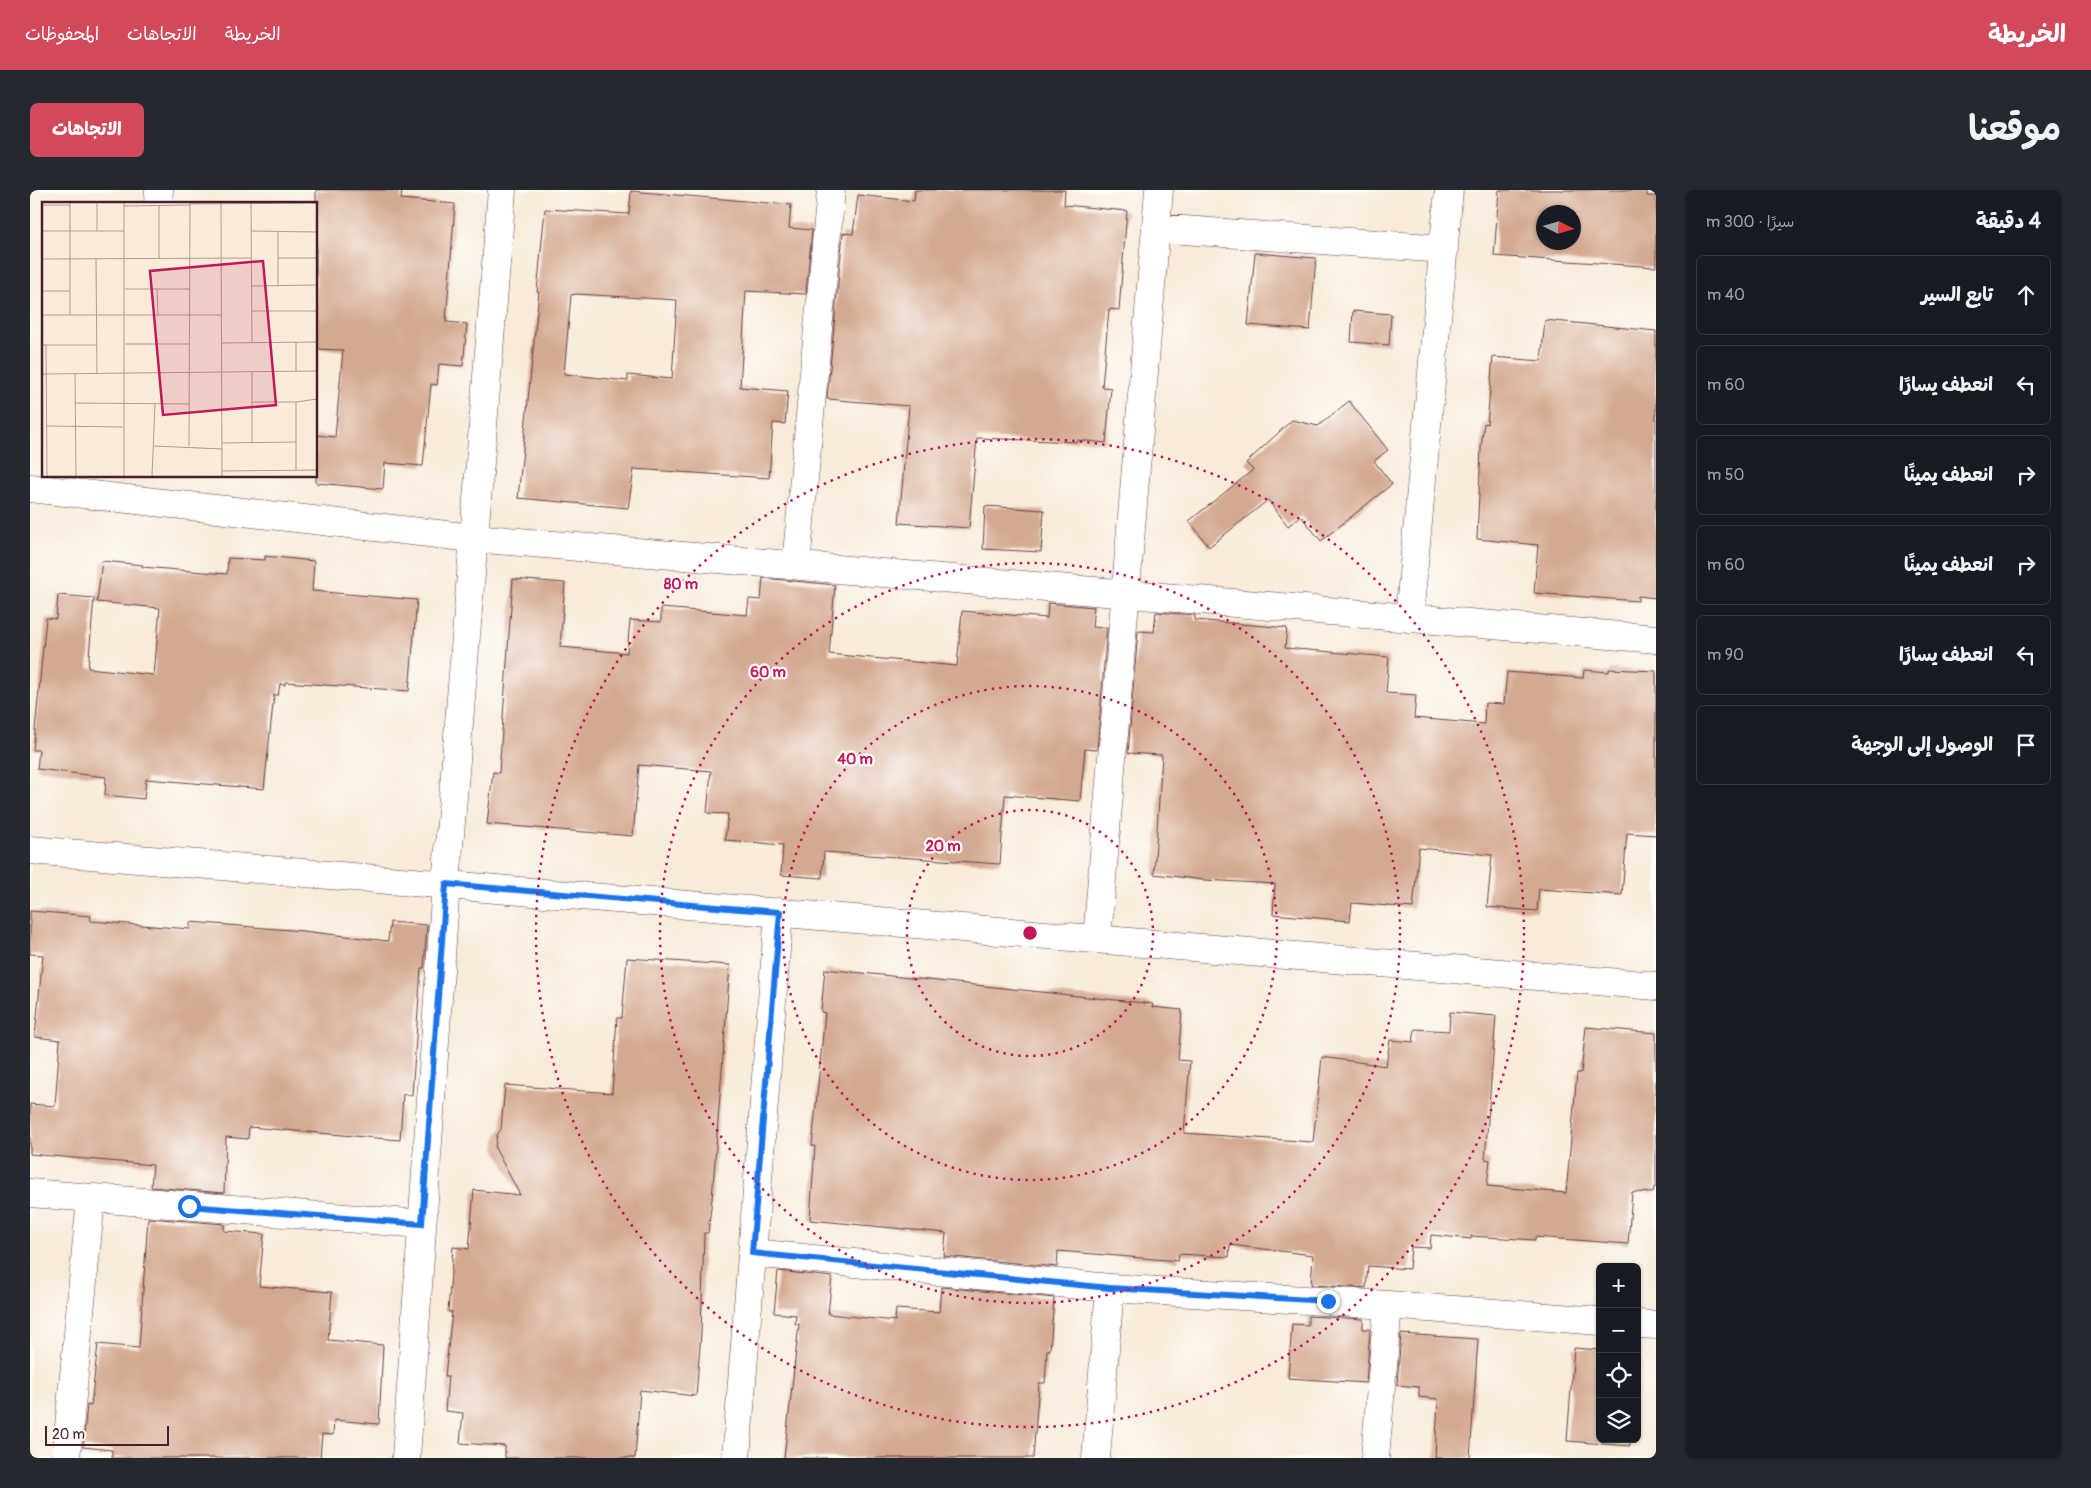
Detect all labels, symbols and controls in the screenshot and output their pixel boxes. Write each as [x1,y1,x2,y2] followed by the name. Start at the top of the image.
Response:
[1988,20,2066,49] text: الخريطة
[25,23,99,46] text: المحفوظات
[127,23,197,46] text: الاتجاهات
[225,23,281,46] text: الخريطة
[30,103,144,157] button: الاتجاهات
[1968,107,2061,151] text: موقعنا
[42,202,318,478] inset map
[1536,205,1581,250] north arrow
[1976,208,2041,235] text: 4 دقيقة
[1706,212,1794,232] text: سيرًا · 300 m
[2012,281,2040,309] icon: ahead
[1921,283,1993,307] text: تابع السير
[1707,285,1745,305] text: 40 m
[2012,371,2040,399] icon: left
[1899,373,1993,397] text: انعطف يسارًا
[1707,375,1745,395] text: 60 m
[2012,461,2040,489] icon: right
[1904,463,1993,487] text: انعطف يمينًا
[1707,465,1744,485] text: 50 m
[2012,551,2040,579] icon: right
[1904,553,1993,577] text: انعطف يمينًا
[1707,555,1745,575] text: 60 m
[664,575,698,594] text: 80 m
[2012,641,2040,669] icon: left
[1899,643,1993,667] text: انعطف يسارًا
[1707,645,1744,665] text: 90 m
[750,663,786,682] text: 60 m
[2012,731,2040,759] icon: arrive
[1851,733,1993,757] text: الوصول إلى الوجهة
[837,750,873,769] text: 40 m
[925,837,961,856] text: 20 m
[1021,924,1039,942] centre of rings
[178,1195,201,1218] route start
[1596,1263,1641,1443] map controls
[1596,1263,1641,1308] button: +
[1317,1290,1340,1313] route end
[1596,1308,1641,1353] button: −
[1596,1353,1641,1398] button: locate
[1596,1398,1641,1443] button: layers
[45,1423,169,1446] scale bar
[52,1426,85,1443] text: 20 m

